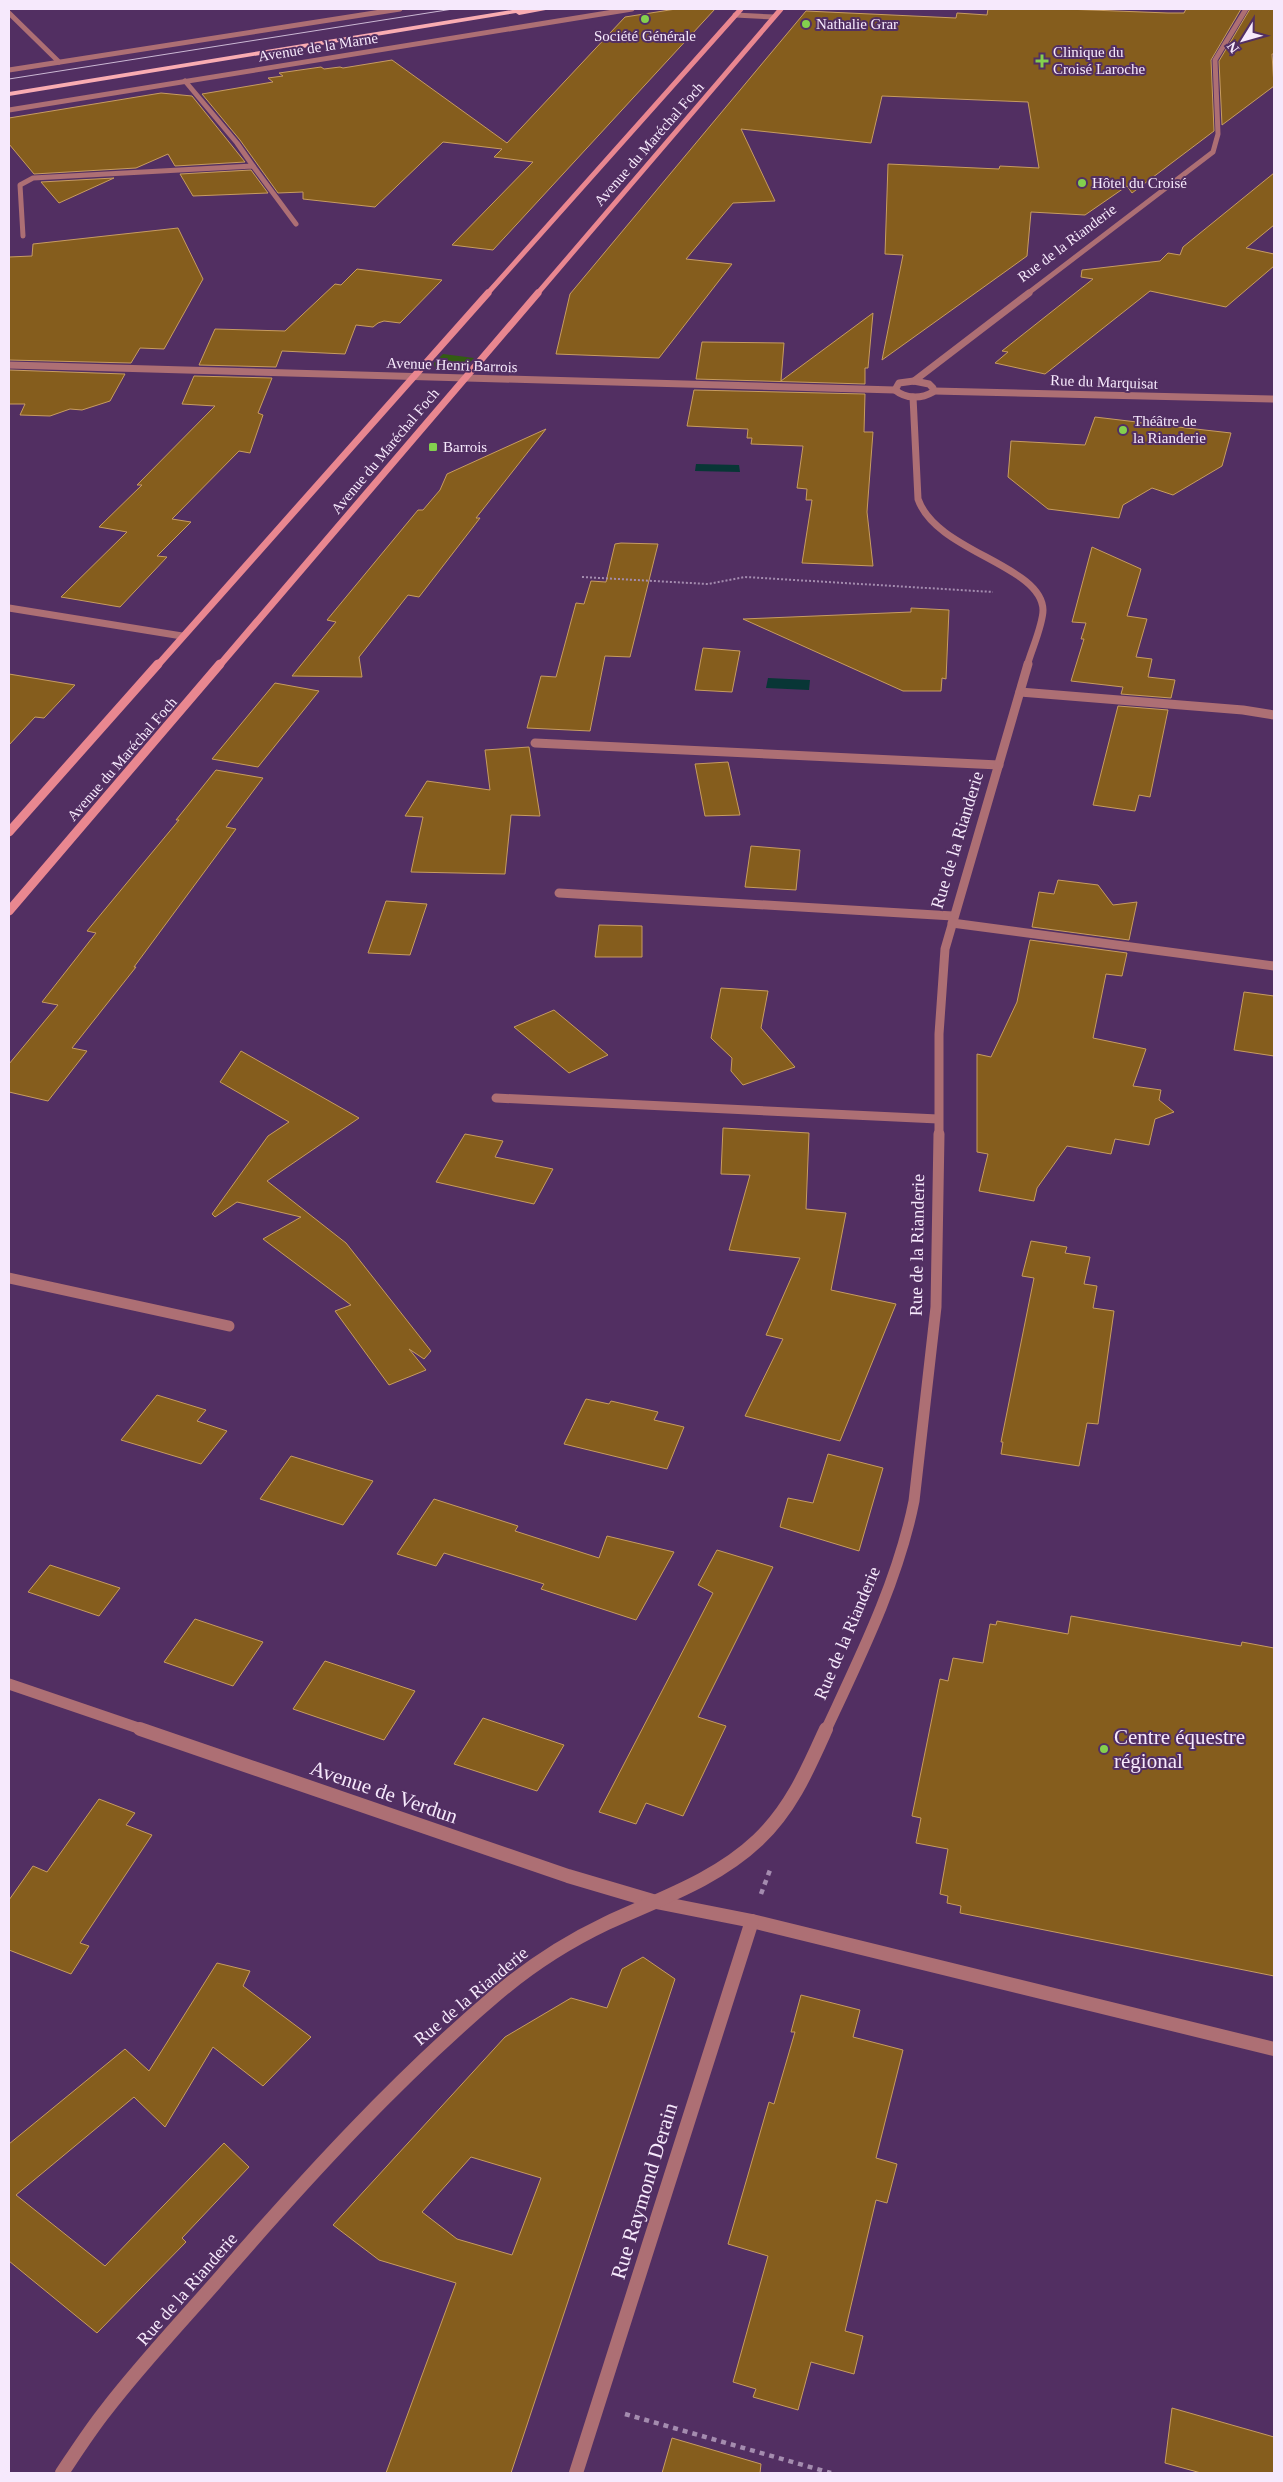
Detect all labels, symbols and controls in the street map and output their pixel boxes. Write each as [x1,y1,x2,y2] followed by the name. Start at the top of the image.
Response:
[639,13,651,25] marker: Société Générale
[1218,15,1268,65] north arrow
[816,16,898,32] place label: Nathalie Grar
[800,18,812,30] marker: Nathalie Grar
[594,28,696,44] place label: Société Générale
[257,30,379,64] street label: Avenue de la Marne
[1224,39,1242,56] text: N
[1053,44,1145,77] place label: Clinique du Croisé Laroche
[1035,54,1049,68] marker: Clinique du Croisé Laroche
[591,79,707,209] street label: Avenue du Maréchal Foch
[1092,175,1187,191] place label: Hôtel du Croisé
[1076,177,1088,189] marker: Hôtel du Croisé
[1015,201,1119,285] street label: Rue de la Rianderie
[386,355,518,375] street label: Avenue Henri Barrois
[1050,372,1159,392] street label: Rue du Marquisat
[328,385,442,517] street label: Avenue du Maréchal Foch
[1133,413,1206,446] place label: Théâtre de la Rianderie
[1117,424,1129,436] marker: Théâtre de la Rianderie
[443,439,487,455] place label: Barrois
[427,441,439,453] marker: Barrois
[64,694,180,824] street label: Avenue du Maréchal Foch
[927,769,987,911] street label: Rue de la Rianderie
[906,1174,928,1316] street label: Rue de la Rianderie
[810,1564,884,1702] street label: Rue de la Rianderie
[1114,1725,1245,1773] place label: Centre équestre régional
[1098,1743,1110,1755] marker: Centre équestre régional
[307,1756,461,1829] street label: Avenue de Verdun
[410,1943,532,2049] street label: Rue de la Rianderie
[606,2099,682,2282] street label: Rue Raymond Derain
[133,2229,241,2349] street label: Rue de la Rianderie

